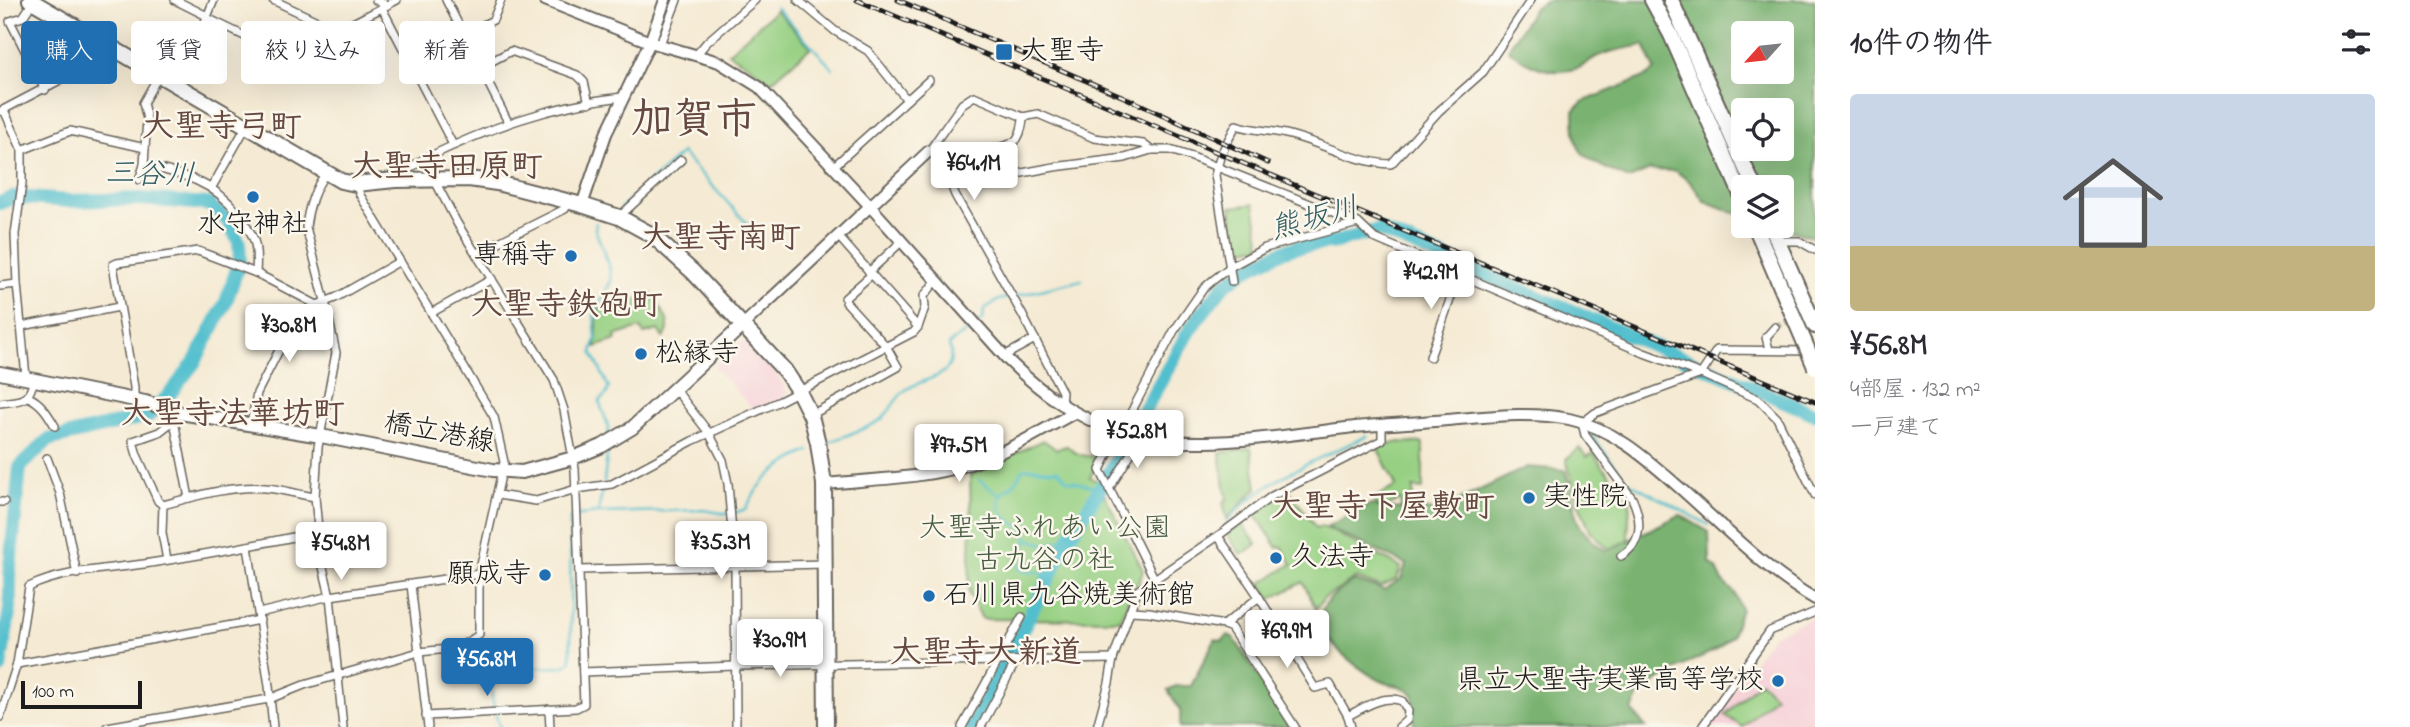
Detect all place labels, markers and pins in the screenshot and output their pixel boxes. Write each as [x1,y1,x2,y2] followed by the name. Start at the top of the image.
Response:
[1020,32,1104,73] place label: 大聖寺
[994,42,1014,62] marker: 大聖寺
[917,142,1031,202] pin: ¥64.1M
[245,189,261,205] marker: 水守神社
[197,205,309,246] place label: 水守神社
[473,236,557,277] place label: 専稱寺
[563,248,579,264] marker: 専稱寺
[1374,252,1488,311] pin: ¥42.9M
[232,304,346,364] pin: ¥30.8M
[655,334,739,375] place label: 松縁寺
[633,346,649,362] marker: 松縁寺
[1080,410,1194,470] pin: ¥52.8M
[902,424,1016,484] pin: ¥97.5M
[1543,478,1627,519] place label: 実性院
[1521,490,1537,506] marker: 実性院
[284,522,398,582] pin: ¥54.8M
[664,522,778,581] pin: ¥35.3M
[1290,538,1374,579] place label: 久法寺
[1268,550,1284,566] marker: 久法寺
[447,555,531,596] place label: 願成寺
[537,567,553,583] marker: 願成寺
[943,576,1195,617] place label: 石川県九谷焼美術館
[921,588,937,604] marker: 石川県九谷焼美術館
[1230,610,1344,670] pin: ¥69.9M
[723,620,837,679] pin: ¥30.9M
[430,638,544,698] pin: ¥56.8M
[1456,661,1764,702] place label: 県立大聖寺実業高等学校
[1770,673,1786,689] marker: 県立大聖寺実業高等学校

